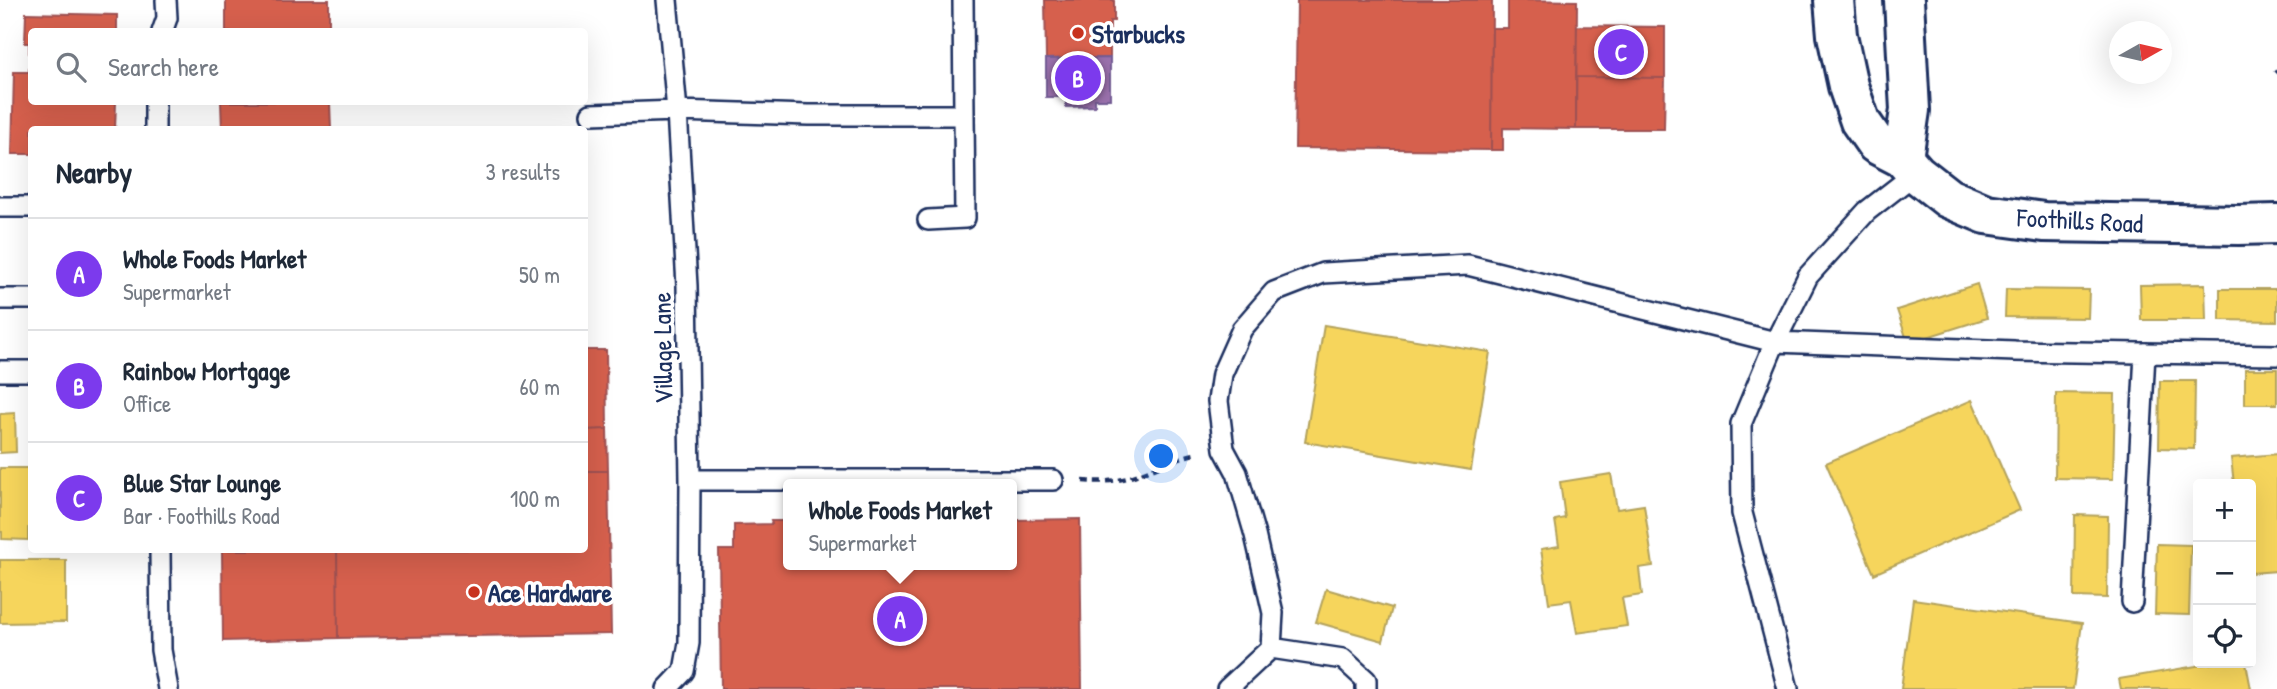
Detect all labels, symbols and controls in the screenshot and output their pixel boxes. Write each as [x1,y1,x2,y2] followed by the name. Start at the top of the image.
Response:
[1092,16,1185,51] place label: Starbucks
[2109,21,2172,84] north arrow
[1070,25,1086,41] marker: Starbucks
[1598,26,1644,78] pin: C
[28,28,588,105] search box
[52,48,90,86] icon: search
[108,49,219,84] text: Search here
[1055,52,1101,104] pin: B
[56,152,132,192] text: Nearby
[485,156,560,187] text: 3 results
[2015,199,2144,241] street label: Foothills Road
[123,241,306,276] text: Whole Foods Market
[73,259,85,290] text: A
[519,259,560,290] text: 50 m
[123,276,231,307] text: Supermarket
[644,292,680,404] street label: Village Lane
[123,353,290,388] text: Rainbow Mortgage
[73,371,85,402] text: B
[520,371,560,402] text: 60 m
[123,388,171,419] text: Office
[1144,439,1178,473] your location
[123,465,281,500] text: Blue Star Lounge
[783,479,1017,570] popup
[2193,479,2256,668] map controls
[2193,479,2256,542] button: +
[73,483,85,514] text: C
[510,483,560,514] text: 100 m
[808,492,992,527] text: Whole Foods Market
[123,500,279,531] text: Bar · Foothills Road
[808,527,916,558] text: Supermarket
[2193,542,2256,605] button: −
[488,575,613,610] place label: Ace Hardware
[466,584,482,600] marker: Ace Hardware
[877,593,923,645] pin: A
[2193,605,2256,668] button: locate

